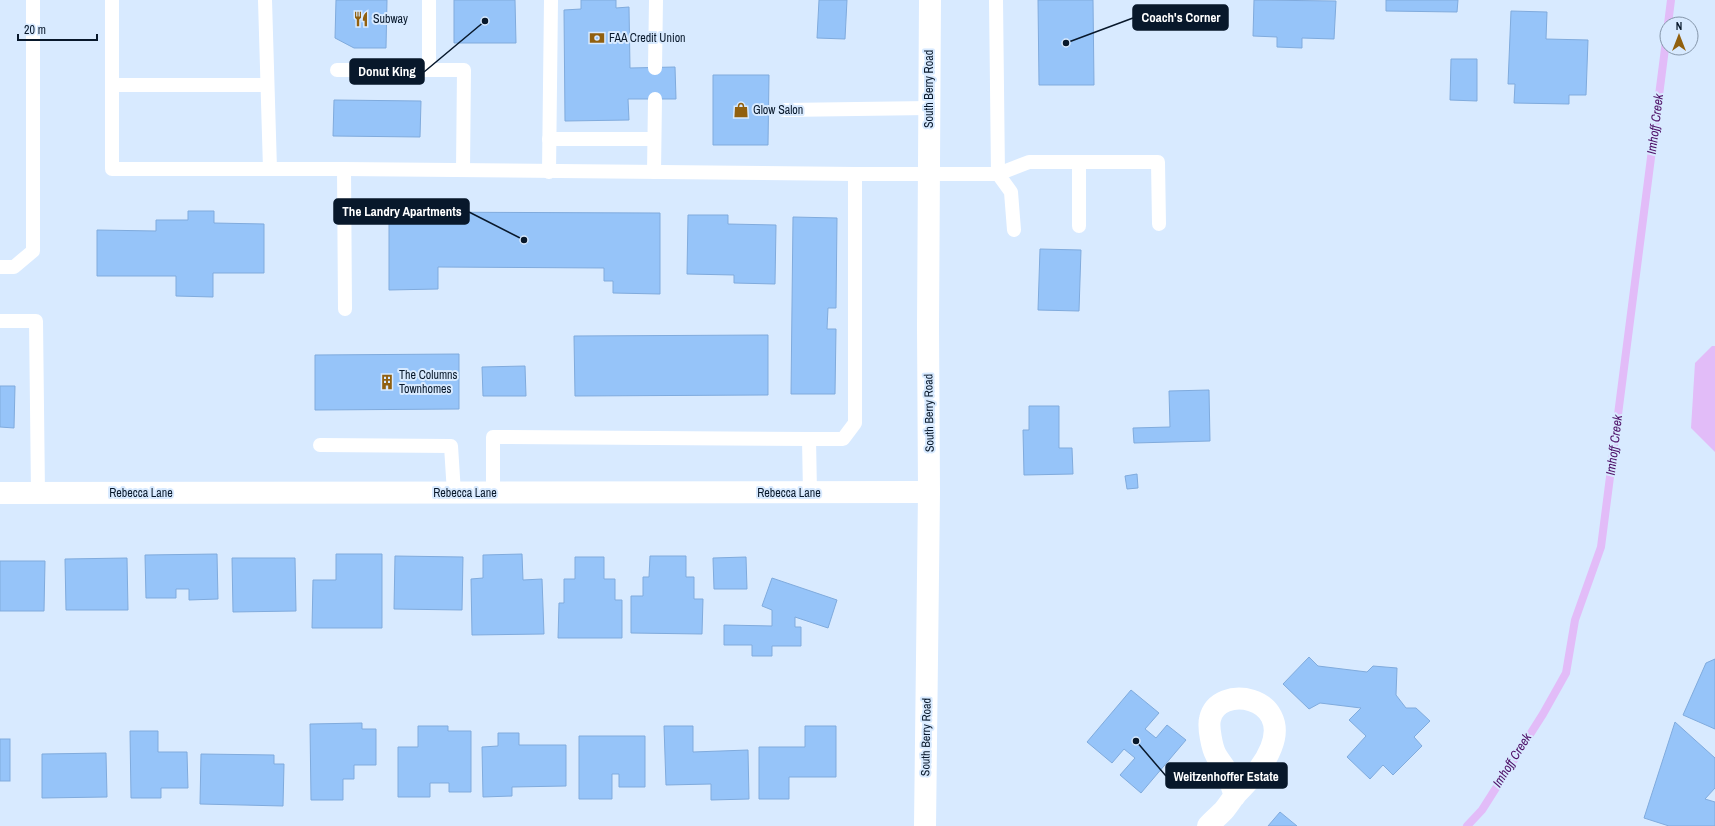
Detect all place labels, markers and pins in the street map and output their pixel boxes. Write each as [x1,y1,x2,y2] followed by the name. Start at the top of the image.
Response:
[1133,5,1228,30] callout: Coach's Corner
[352,10,370,28] restaurant icon: Subway
[373,11,408,27] place label: Subway
[588,29,606,47] bank icon: FAA Credit Union
[609,30,686,46] place label: FAA Credit Union
[350,59,424,84] callout: Donut King
[732,101,750,119] shop icon: Glow Salon
[753,102,803,118] place label: Glow Salon
[334,199,469,224] callout: The Landry Apartments
[399,367,458,397] place label: The Columns Townhomes
[378,373,396,391] building icon: The Columns Townhomes
[1166,763,1287,788] callout: Weitzenhoffer Estate

